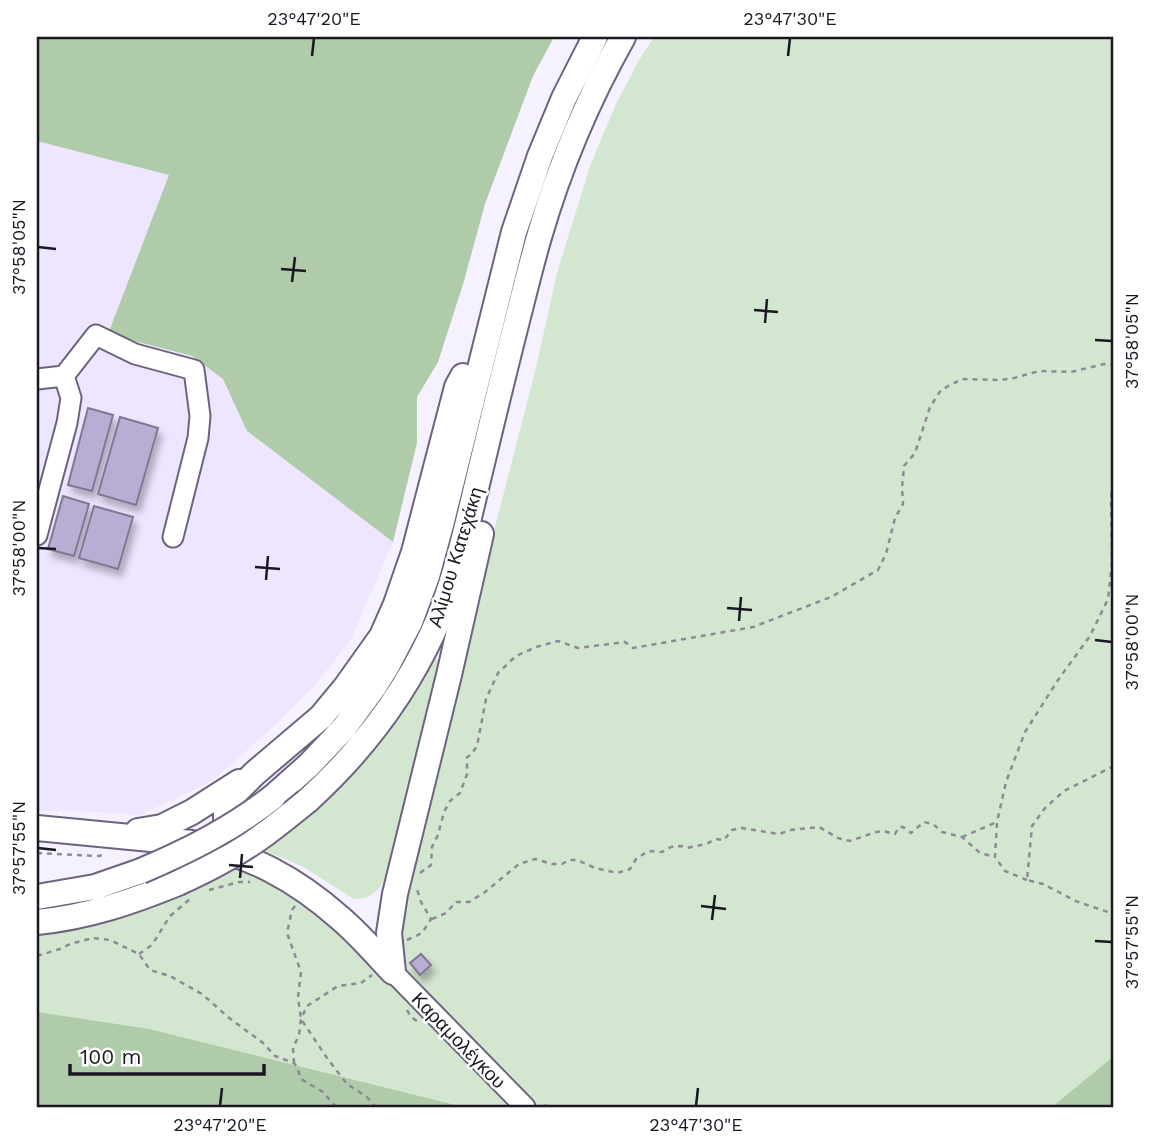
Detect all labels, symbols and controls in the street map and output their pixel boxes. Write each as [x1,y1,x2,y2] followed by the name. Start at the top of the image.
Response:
[267,8,361,29] text: 23°47'20"E
[743,8,837,29] text: 23°47'30"E
[8,199,29,295] text: 37°58'05"N
[1121,293,1142,389] text: 37°58'05"N
[423,484,488,630] street label: Αλίμου Κατεχάκη
[8,500,29,596] text: 37°58'00"N
[1121,594,1142,690] text: 37°58'00"N
[8,801,29,895] text: 37°57'55"N
[1121,895,1142,989] text: 37°57'55"N
[407,987,510,1093] street label: Καραμολέγκου
[70,1032,264,1076] scale bar
[80,1044,142,1069] text: 100 m
[173,1114,267,1135] text: 23°47'20"E
[649,1114,743,1135] text: 23°47'30"E

